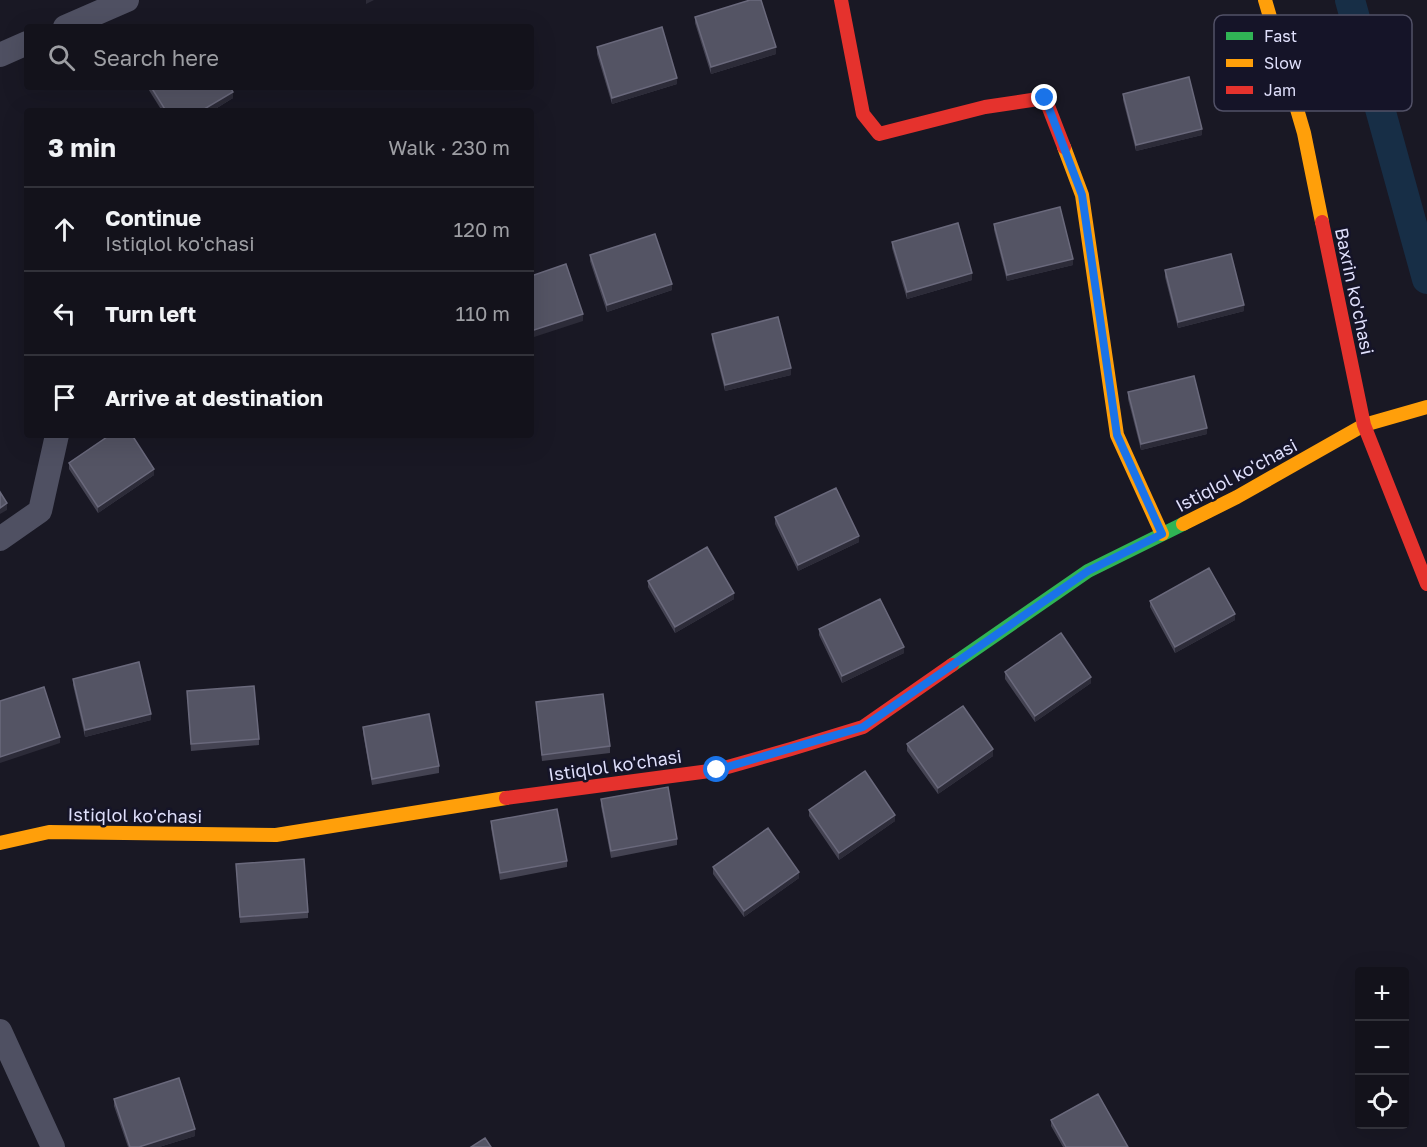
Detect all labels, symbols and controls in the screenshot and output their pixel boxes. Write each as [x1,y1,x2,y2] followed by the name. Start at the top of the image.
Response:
[1214,15,1412,111] legend
[24,24,534,90] search box
[1264,26,1297,46] text: Fast
[45,41,78,74] icon: search
[93,44,219,71] text: Search here
[1264,53,1302,73] text: Slow
[1264,80,1296,100] text: Jam
[1031,84,1057,110] route end
[48,132,116,163] text: 3 min
[388,135,510,159] text: Walk · 230 m
[105,204,201,231] text: Continue
[48,213,81,246] icon: ahead
[454,217,510,241] text: 120 m
[1331,226,1379,356] street label: Baxrin ko'chasi
[105,231,255,255] text: Istiqlol ko'chasi
[48,297,81,330] icon: left
[105,300,196,327] text: Turn left
[456,301,510,325] text: 110 m
[48,381,81,414] icon: arrive
[105,384,323,411] text: Arrive at destination
[1171,434,1301,516] street label: Istiqlol ko'chasi
[547,745,683,785] street label: Istiqlol ko'chasi
[703,756,729,782] route start
[68,803,202,827] street label: Istiqlol ko'chasi
[1355,967,1409,1129] map controls
[1355,967,1409,1021] button: +
[1355,1021,1409,1075] button: −
[1355,1075,1409,1129] button: locate

